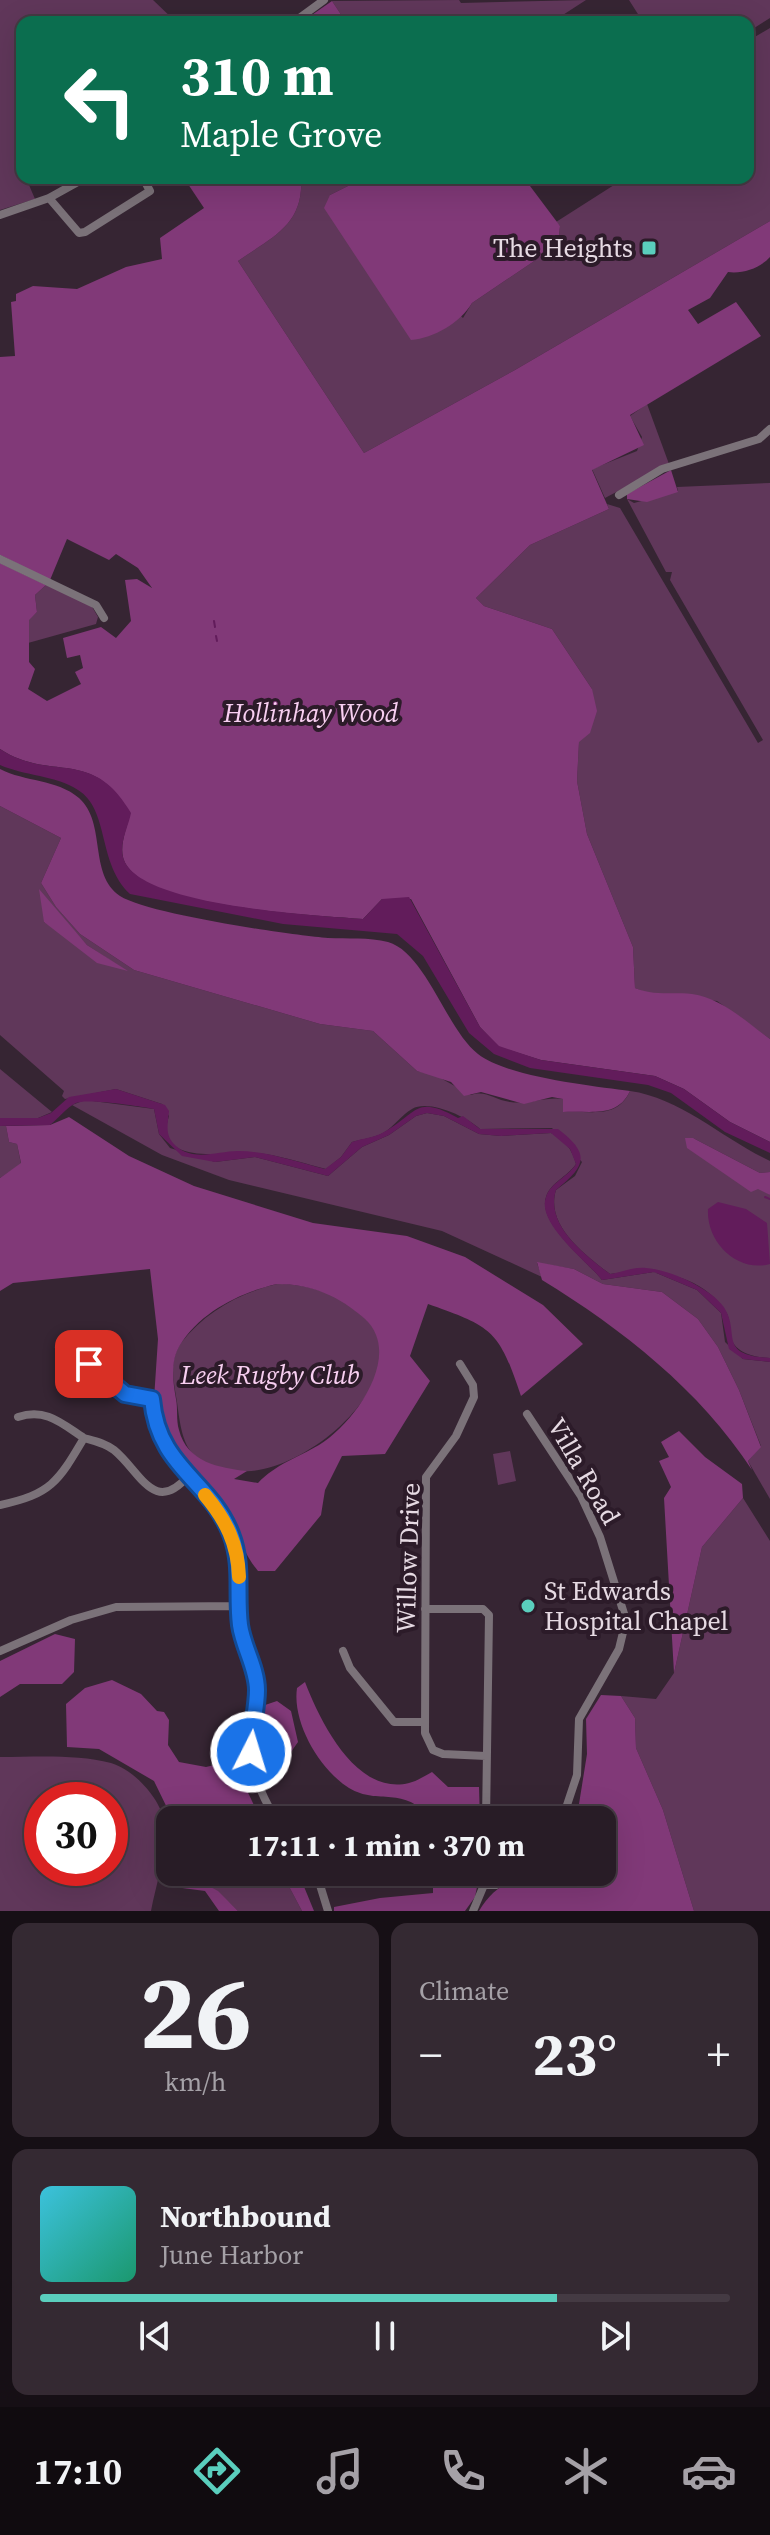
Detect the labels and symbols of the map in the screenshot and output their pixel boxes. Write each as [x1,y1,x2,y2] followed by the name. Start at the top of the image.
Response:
[493,230,633,266] place label: The Heights
[640,239,658,257] marker: The Heights
[222,695,399,731] park label: Hollinhay Wood
[55,1330,123,1398] pin
[180,1357,360,1393] park label: Leek Rugby Club
[539,1411,629,1531] street label: Villa Road
[387,1482,429,1634] street label: Willow Drive
[544,1573,729,1639] place label: St Edwards Hospital Chapel
[519,1597,537,1615] marker: St Edwards Hospital Chapel
[209,1710,293,1794] position arrow
[24,1782,128,1886] speed limit sign: 30

